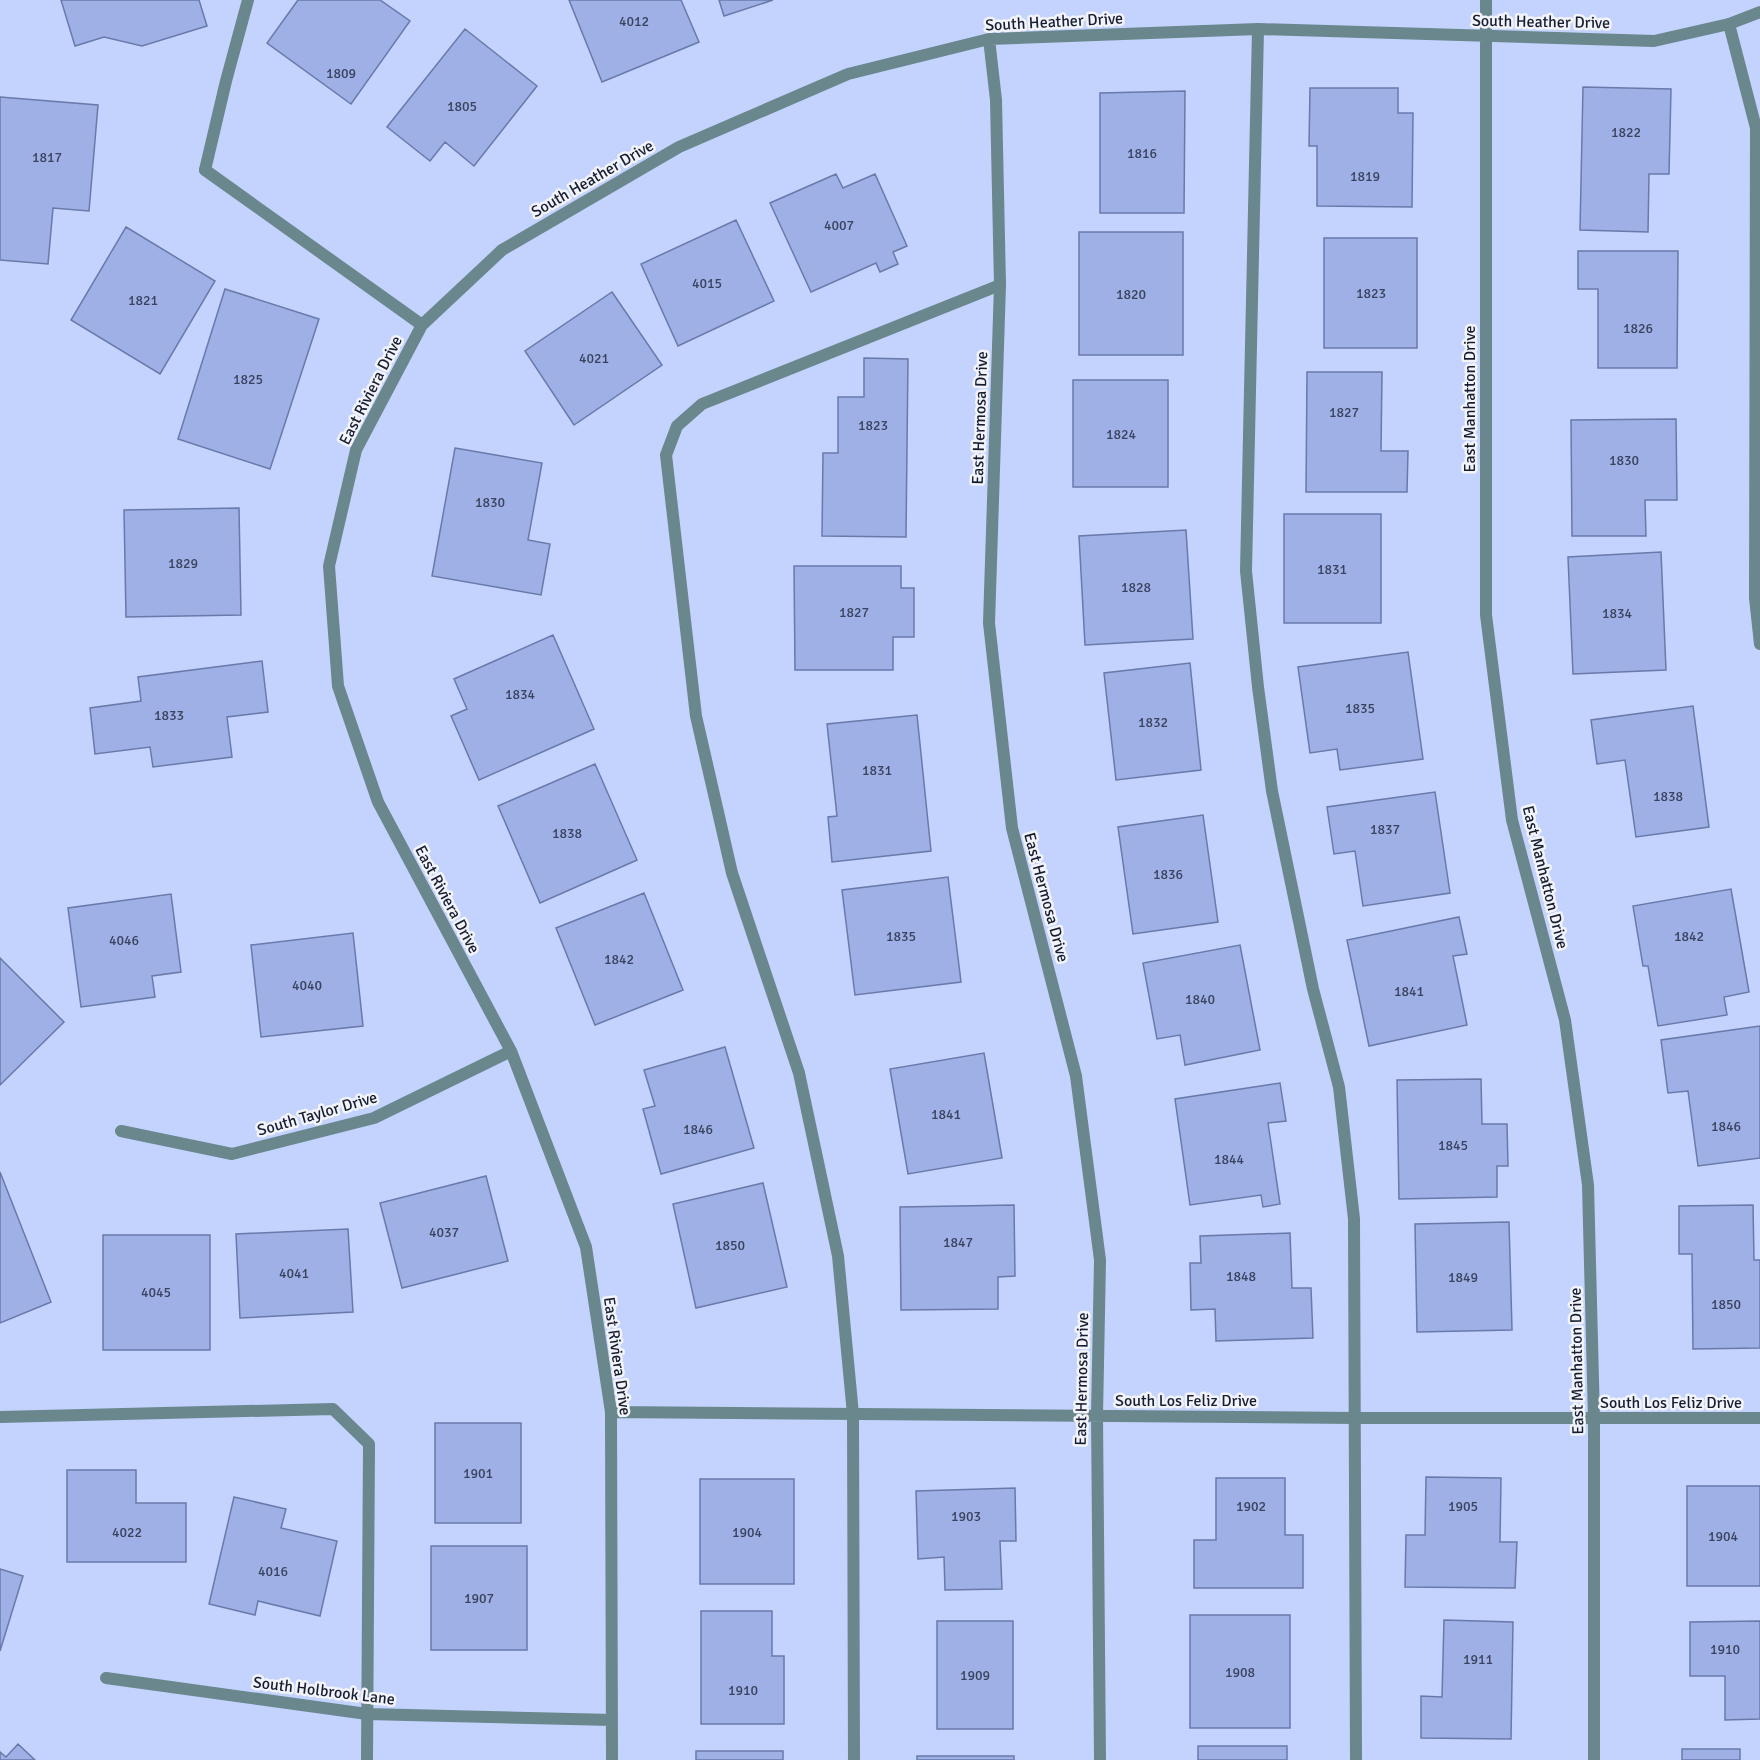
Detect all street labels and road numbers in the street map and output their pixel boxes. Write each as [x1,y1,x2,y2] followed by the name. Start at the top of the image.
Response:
[985,8,1124,36] street label: South Heather Drive
[1472,11,1610,33] street label: South Heather Drive
[528,136,657,222] street label: South Heather Drive
[1460,326,1480,473] street label: East Manhatton Drive
[335,333,407,448] street label: East Riviera Drive
[968,351,992,485] street label: East Hermosa Drive
[1518,804,1573,951] street label: East Manhatton Drive
[1019,830,1073,964] street label: East Hermosa Drive
[410,842,484,957] street label: East Riviera Drive
[255,1087,380,1141] street label: South Taylor Drive
[1566,1287,1588,1435] street label: East Manhatton Drive
[599,1296,635,1417] street label: East Riviera Drive
[1071,1312,1093,1446] street label: East Hermosa Drive
[1115,1391,1257,1411] street label: South Los Feliz Drive
[1600,1393,1742,1413] street label: South Los Feliz Drive
[252,1672,396,1710] street label: South Holbrook Lane

